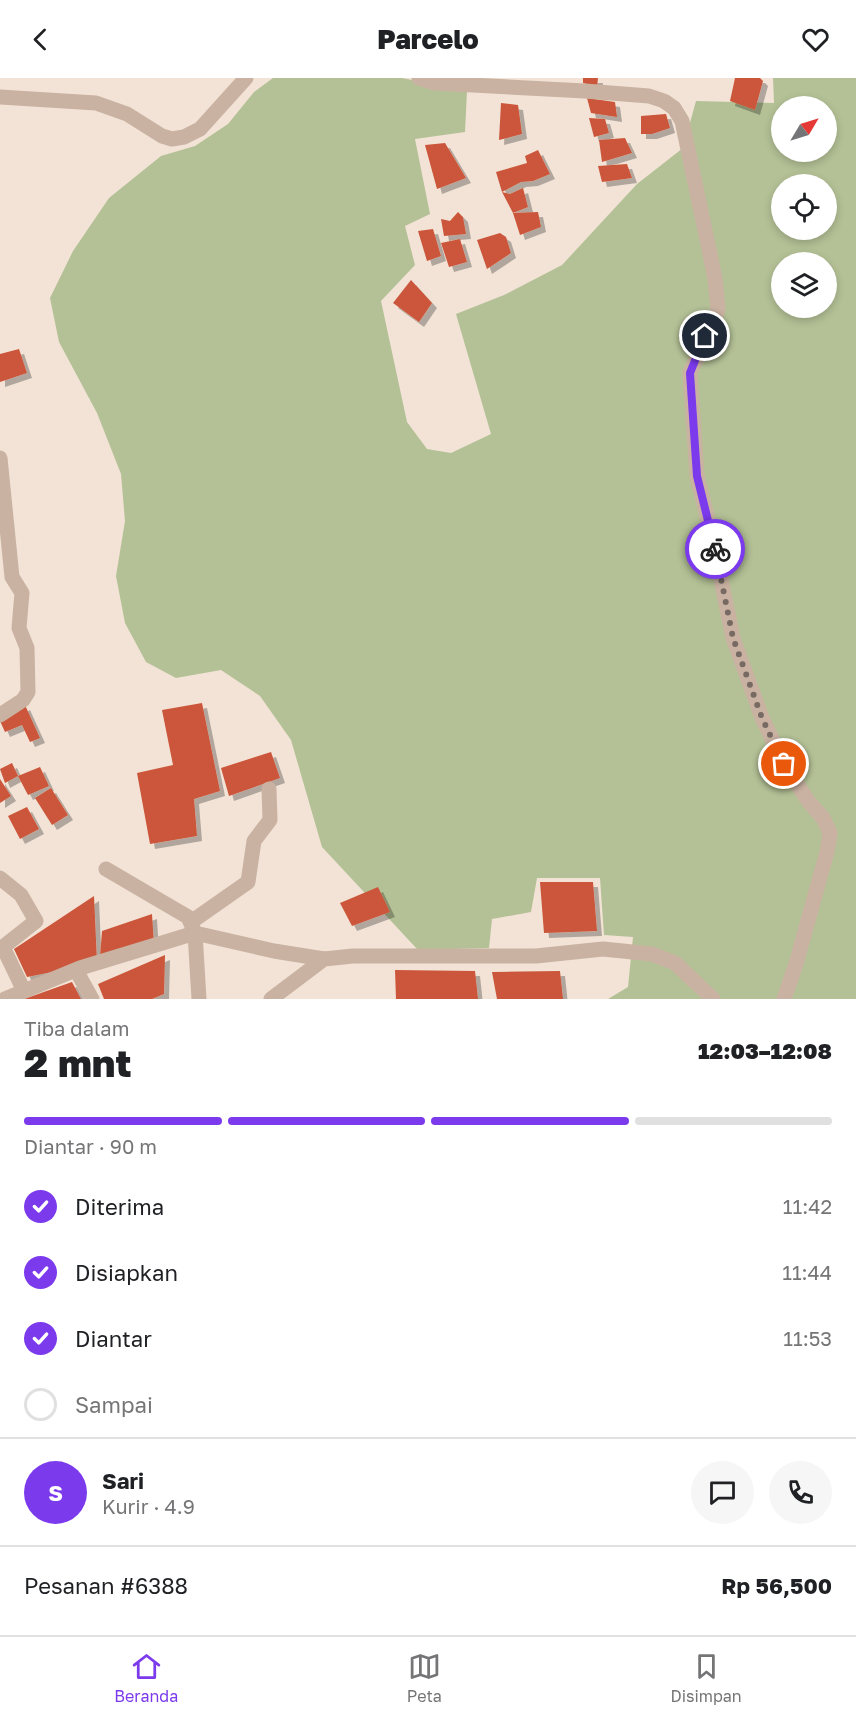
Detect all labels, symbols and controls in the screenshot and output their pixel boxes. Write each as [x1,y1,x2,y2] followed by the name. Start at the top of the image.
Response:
[24,23,57,56] icon: back
[377,23,479,55] text: Parcelo
[799,23,832,56] icon: heart
[771,96,837,162] north arrow
[771,96,837,318] map controls
[771,174,837,240] button: locate
[771,252,837,318] button: layers
[679,310,730,361] pin
[688,319,721,352] icon: home
[685,519,745,579] courier
[699,533,732,566] icon: bike
[758,738,809,789] pin
[767,747,800,780] icon: bag
[24,1016,129,1040] text: Tiba dalam
[698,1037,832,1064] text: 12:03–12:08
[24,1039,131,1086] text: 2 mnt
[24,1134,157,1158] text: Diantar · 90 m
[24,1190,57,1223] icon: check
[75,1193,164,1220] text: Diterima
[783,1194,832,1218] text: 11:42
[24,1256,57,1289] icon: check
[75,1259,178,1286] text: Disiapkan
[782,1260,832,1284] text: 11:44
[24,1322,57,1355] icon: check
[75,1325,152,1352] text: Diantar
[783,1326,832,1350] text: 11:53
[75,1391,153,1418] text: Sampai
[691,1461,754,1524] button: chat
[769,1461,832,1524] button: phone
[102,1467,144,1494] text: Sari
[48,1479,63,1506] text: S
[102,1494,195,1518] text: Kurir · 4.9
[24,1572,188,1599] text: Pesanan #6388
[721,1572,832,1599] text: Rp 56,500
[114,1650,178,1706] tab: Beranda
[407,1650,442,1706] tab: Peta
[671,1650,742,1706] tab: Disimpan

